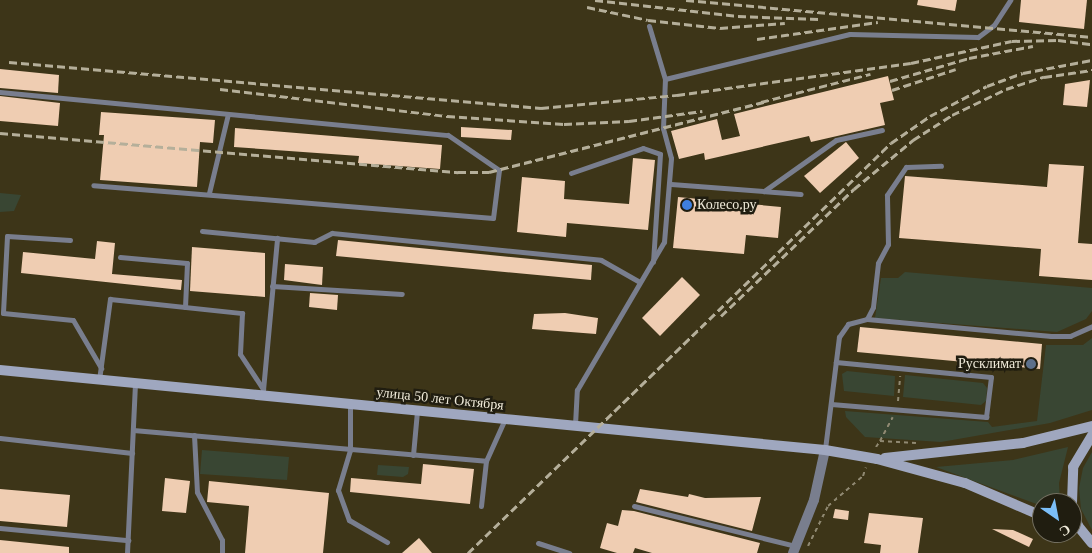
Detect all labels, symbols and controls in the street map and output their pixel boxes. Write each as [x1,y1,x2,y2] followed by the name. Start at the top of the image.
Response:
[697,197,757,213] place label: Колесо.ру
[681,199,693,211] marker: Колесо.ру
[958,356,1021,372] place label: Русклимат
[1025,358,1037,370] marker: Русклимат
[375,384,505,414] street label: улица 50 лет Октября
[1032,493,1082,543] north arrow
[1057,521,1073,539] text: С

